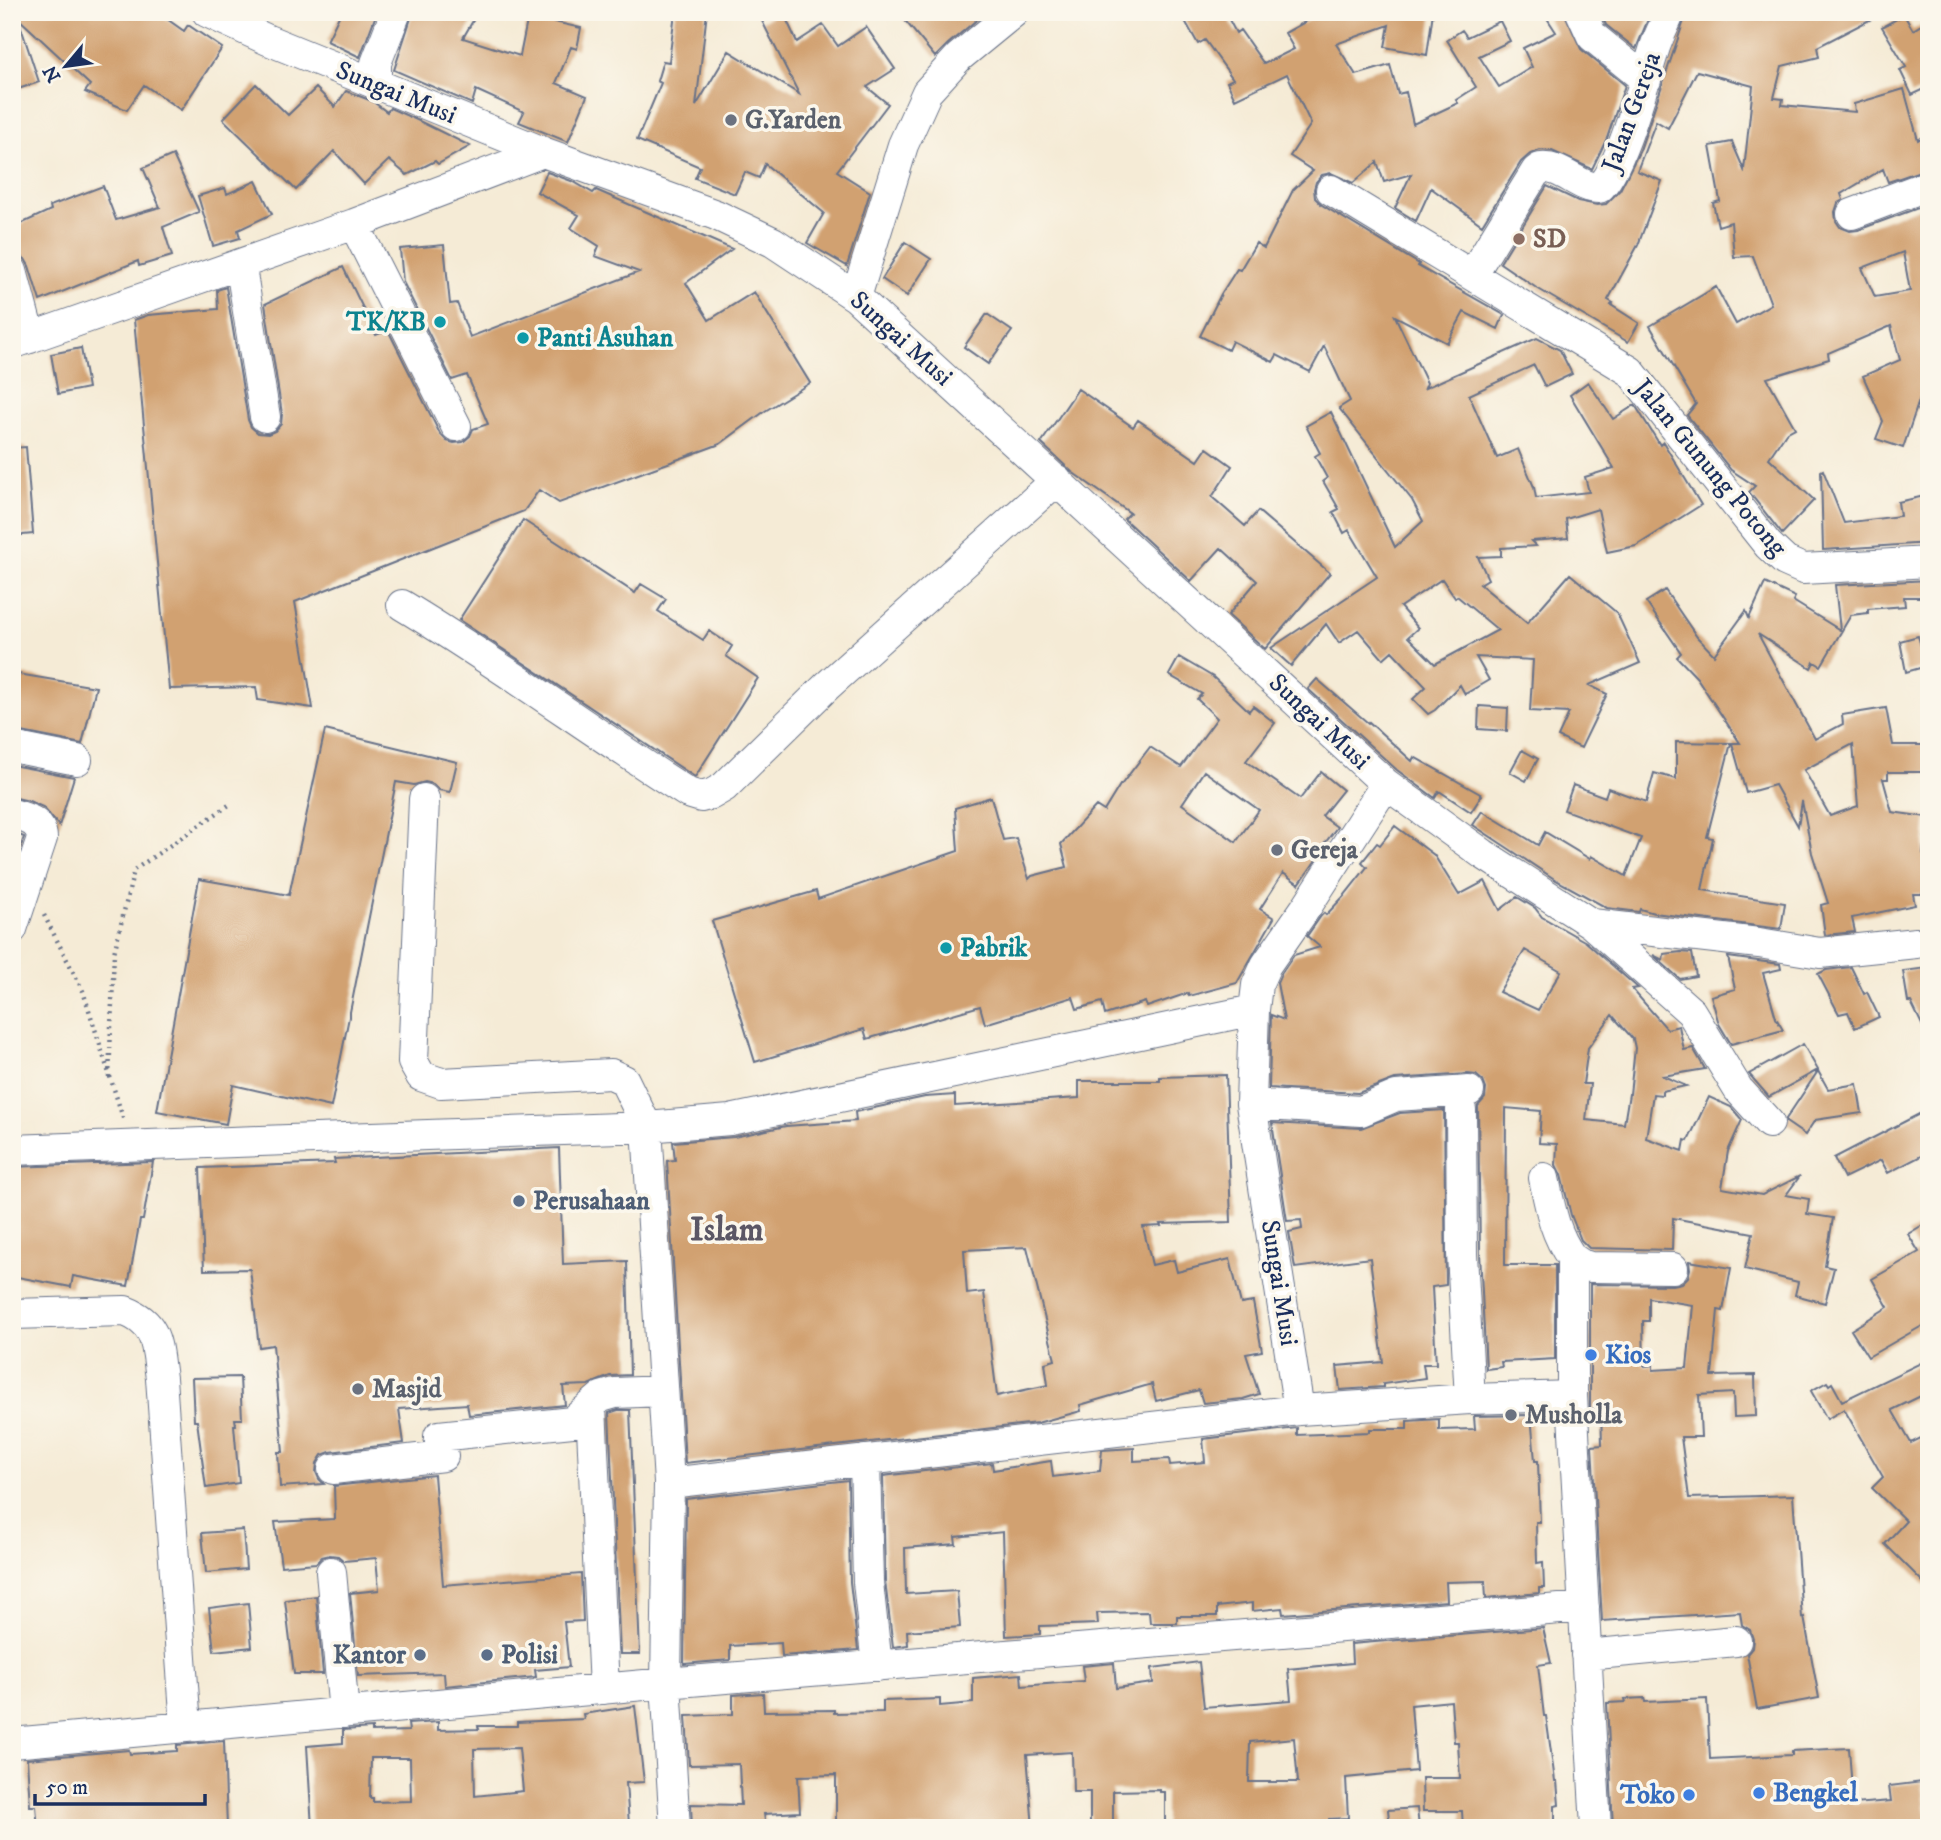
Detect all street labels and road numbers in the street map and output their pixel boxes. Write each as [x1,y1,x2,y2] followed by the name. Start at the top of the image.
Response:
[1594,47,1669,179] street label: Jalan Gereja
[331,54,461,132] street label: Sungai Musi
[843,284,959,394] street label: Sungai Musi
[1625,371,1794,564] street label: Jalan Gunung Potong
[1261,667,1377,777] street label: Sungai Musi
[1253,1218,1305,1348] street label: Sungai Musi

